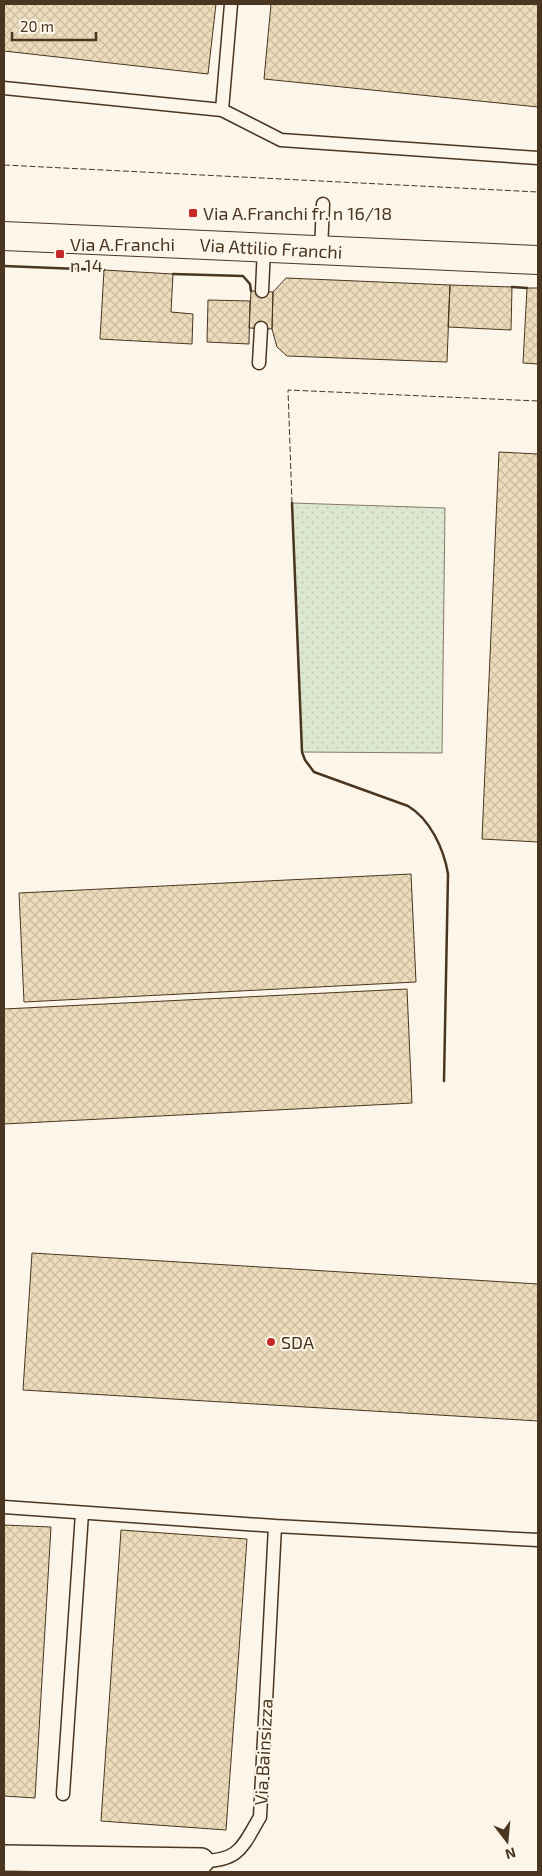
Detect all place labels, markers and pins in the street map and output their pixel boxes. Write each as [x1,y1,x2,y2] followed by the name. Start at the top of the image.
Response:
[203,202,392,224] place label: Via A.Franchi fr. n 16/18
[187,207,199,219] marker: Via A.Franchi fr. n 16/18
[70,233,175,276] place label: Via A.Franchi n 14
[54,248,66,260] marker: Via A.Franchi n 14
[281,1331,315,1353] place label: SDA
[265,1336,277,1348] marker: SDA

